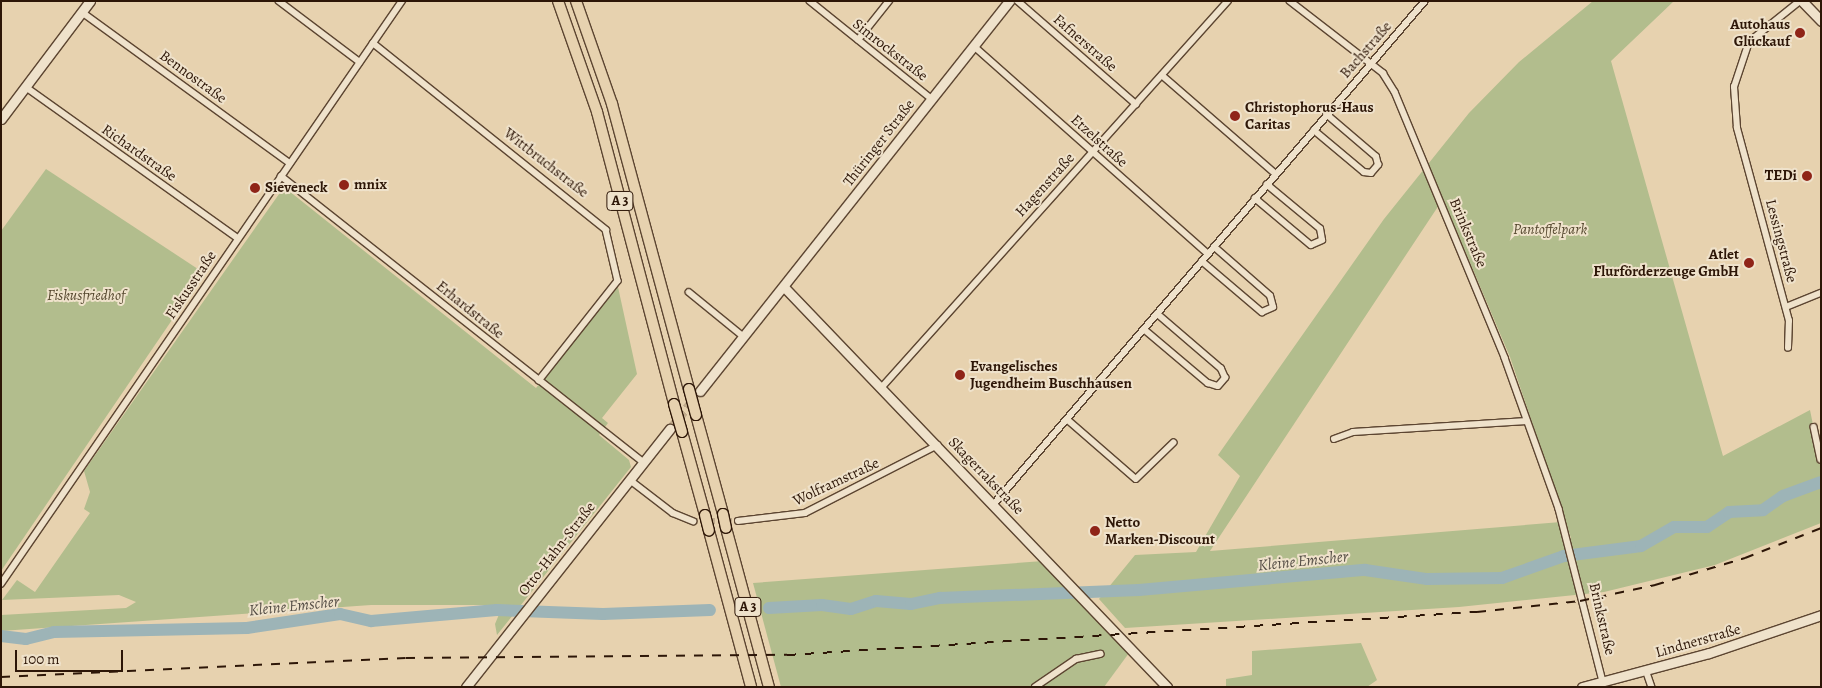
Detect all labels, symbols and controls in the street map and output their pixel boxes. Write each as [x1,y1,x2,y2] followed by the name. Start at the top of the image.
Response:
[1049,10,1121,76] street label: Fafnerstraße
[849,15,931,85] street label: Simrockstraße
[1730,15,1790,50] place label: Autohaus Glückauf
[1336,18,1396,82] street label: Bachstraße
[1794,27,1806,39] marker: Autohaus Glückauf
[156,47,230,107] street label: Bennostraße
[840,96,918,190] street label: Thüringer Straße
[1245,98,1374,133] place label: Christophorus-Haus Caritas
[1229,110,1241,122] marker: Christophorus-Haus Caritas
[1067,111,1131,171] street label: Etzelstraße
[98,121,180,185] street label: Richardstraße
[500,124,592,202] street label: Wittbruchstraße
[1012,149,1078,221] street label: Hagenstraße
[1765,167,1797,185] place label: TEDi
[1801,170,1813,182] marker: TEDi
[354,176,387,194] place label: mnix
[265,179,327,197] place label: Sieveneck
[338,179,350,191] marker: mnix
[249,182,261,194] marker: Sieveneck
[606,190,634,212] road number: A 3
[1445,196,1491,270] street label: Brinkstraße
[1761,197,1801,285] street label: Lessingstraße
[1513,221,1587,239] park label: Pantoffelpark
[1593,245,1739,280] place label: Atlet Flurförderzeuge GmbH
[162,247,220,323] street label: Fiskusstraße
[1743,257,1755,269] marker: Atlet Flurförderzeuge GmbH
[432,277,508,343] street label: Erhardstraße
[47,287,125,305] park label: Fiskusfriedhof
[970,357,1132,392] place label: Evangelisches Jugendheim Buschhausen
[954,369,966,381] marker: Evangelisches Jugendheim Buschhausen
[944,433,1028,519] street label: Skagerrakstraße
[790,454,882,510] street label: Wolframstraße
[515,499,599,599] street label: Otto-Hahn-Straße
[1105,513,1215,548] place label: Netto Marken-Discount
[1089,525,1101,537] marker: Netto Marken-Discount
[1257,547,1349,575] water label: Kleine Emscher
[1585,581,1619,657] street label: Brinkstraße
[248,592,340,620] water label: Kleine Emscher
[734,596,762,618] road number: A 3
[1653,620,1743,662] street label: Lindnerstraße
[18,640,125,672] scale bar
[23,649,60,669] text: 100 m

